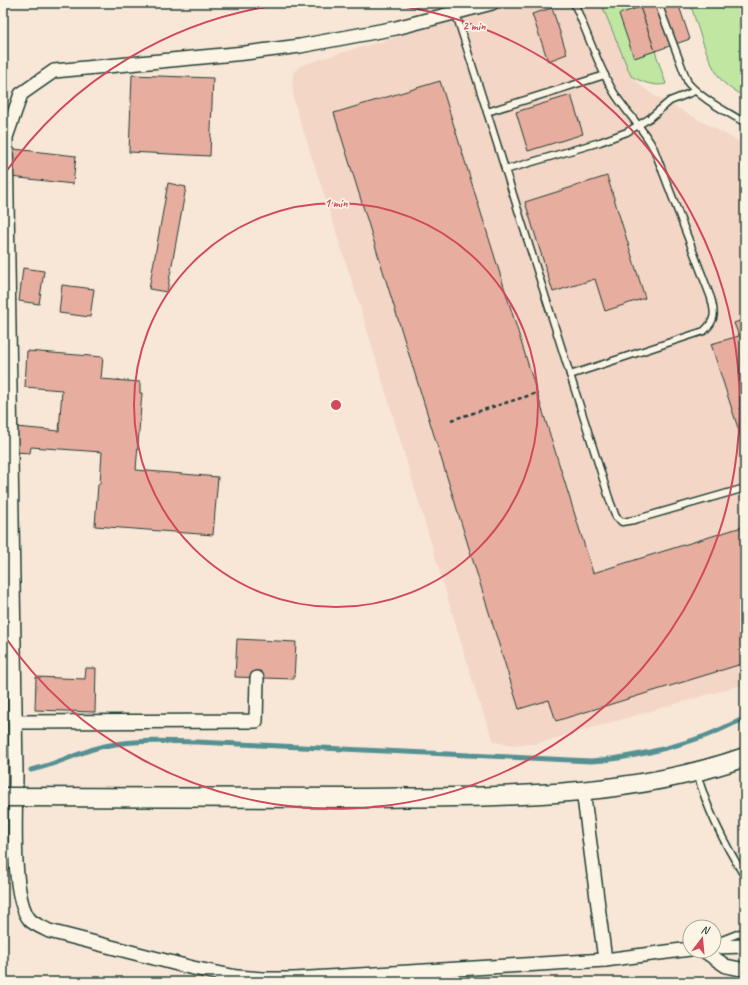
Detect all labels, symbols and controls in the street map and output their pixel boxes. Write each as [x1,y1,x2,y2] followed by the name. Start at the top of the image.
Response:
[463,18,486,34] text: 2 min
[325,195,348,211] text: 1 min
[329,398,343,412] centre of rings
[682,919,722,959] north arrow
[700,922,712,938] text: N

